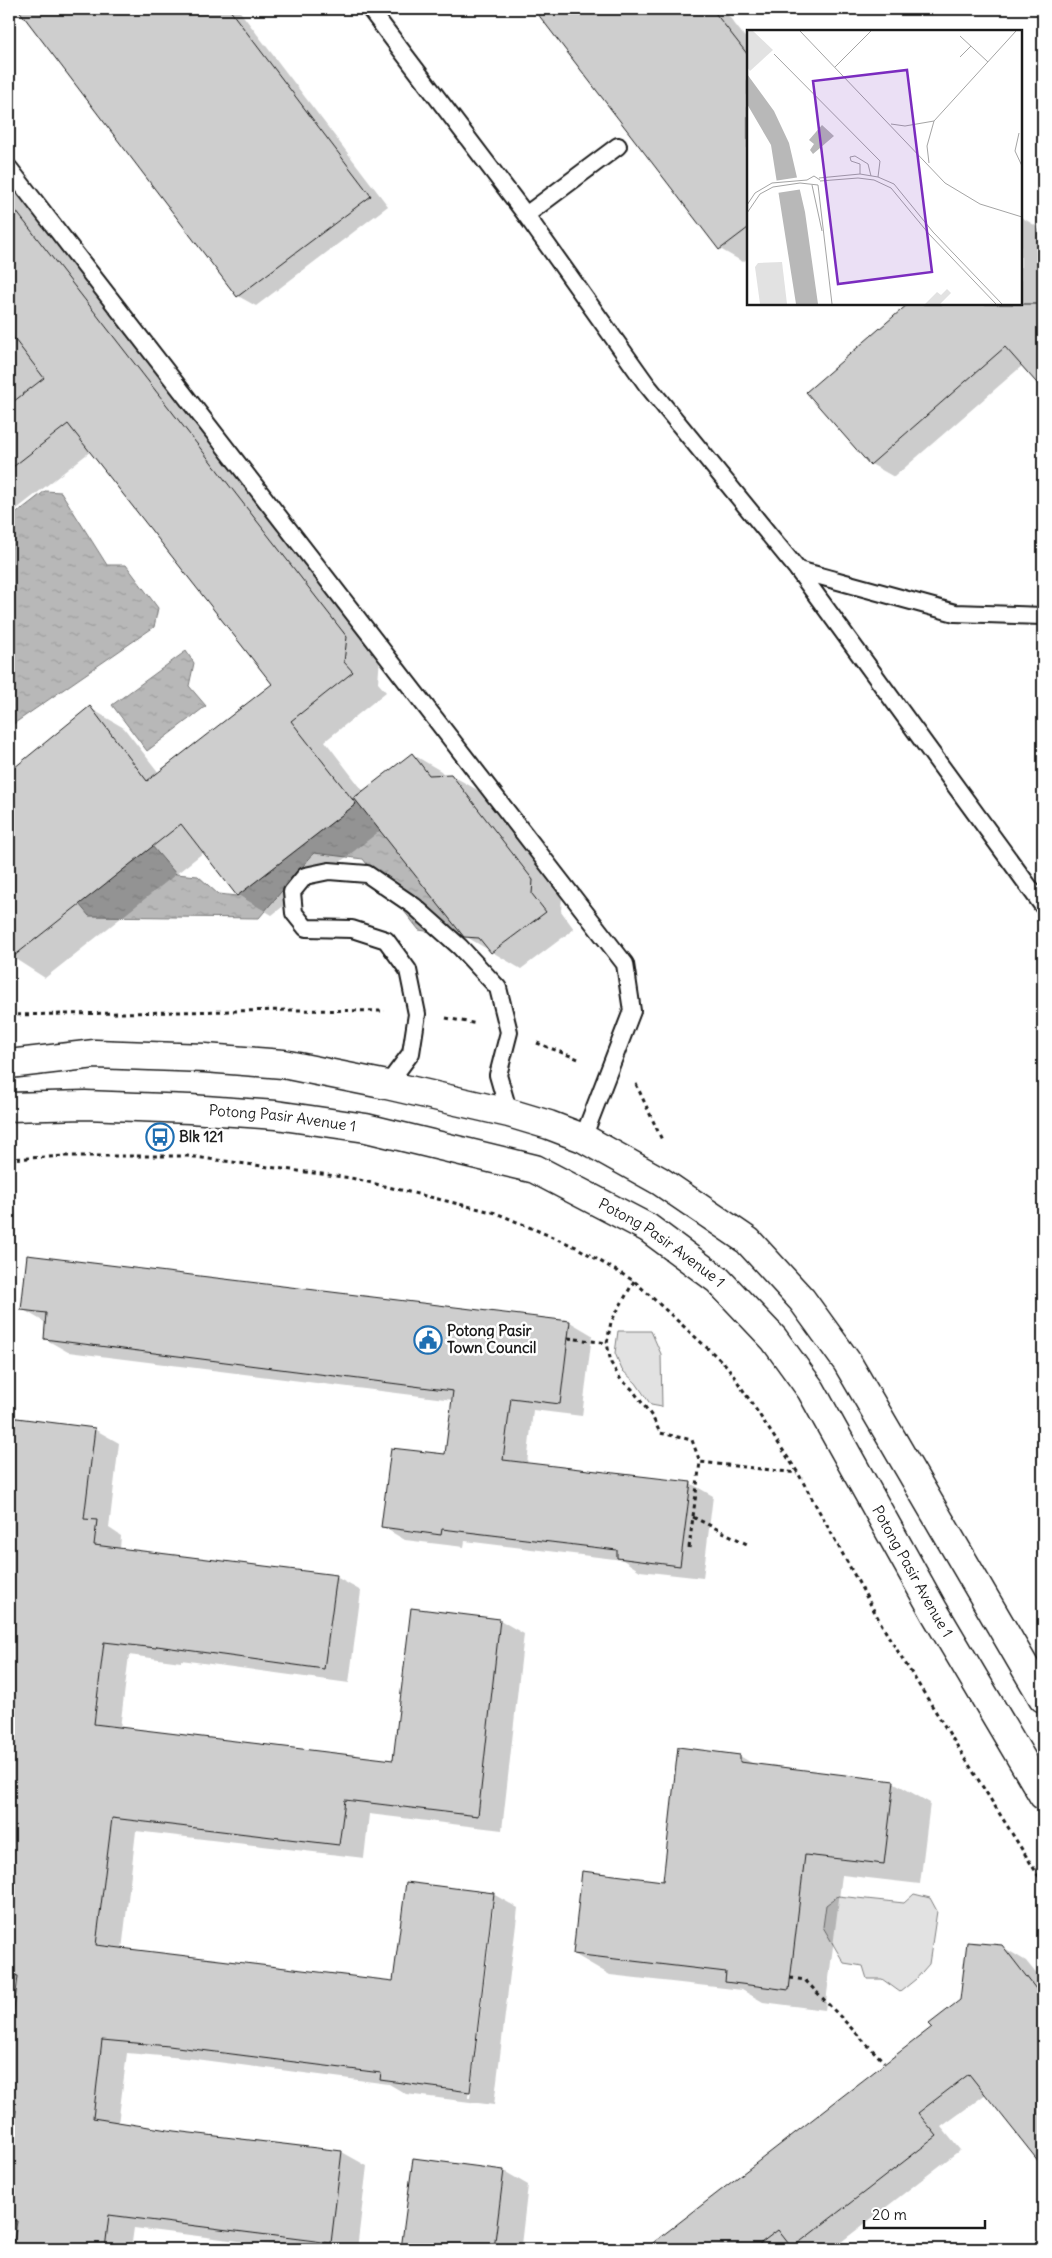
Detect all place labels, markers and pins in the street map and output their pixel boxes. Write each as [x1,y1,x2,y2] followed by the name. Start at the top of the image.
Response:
[145,1122,175,1152] bus stop icon: Blk 121
[179,1127,224,1146] place label: Blk 121
[447,1321,536,1357] place label: Potong Pasir Town Council
[413,1325,443,1355] public building icon: Potong Pasir Town Council

